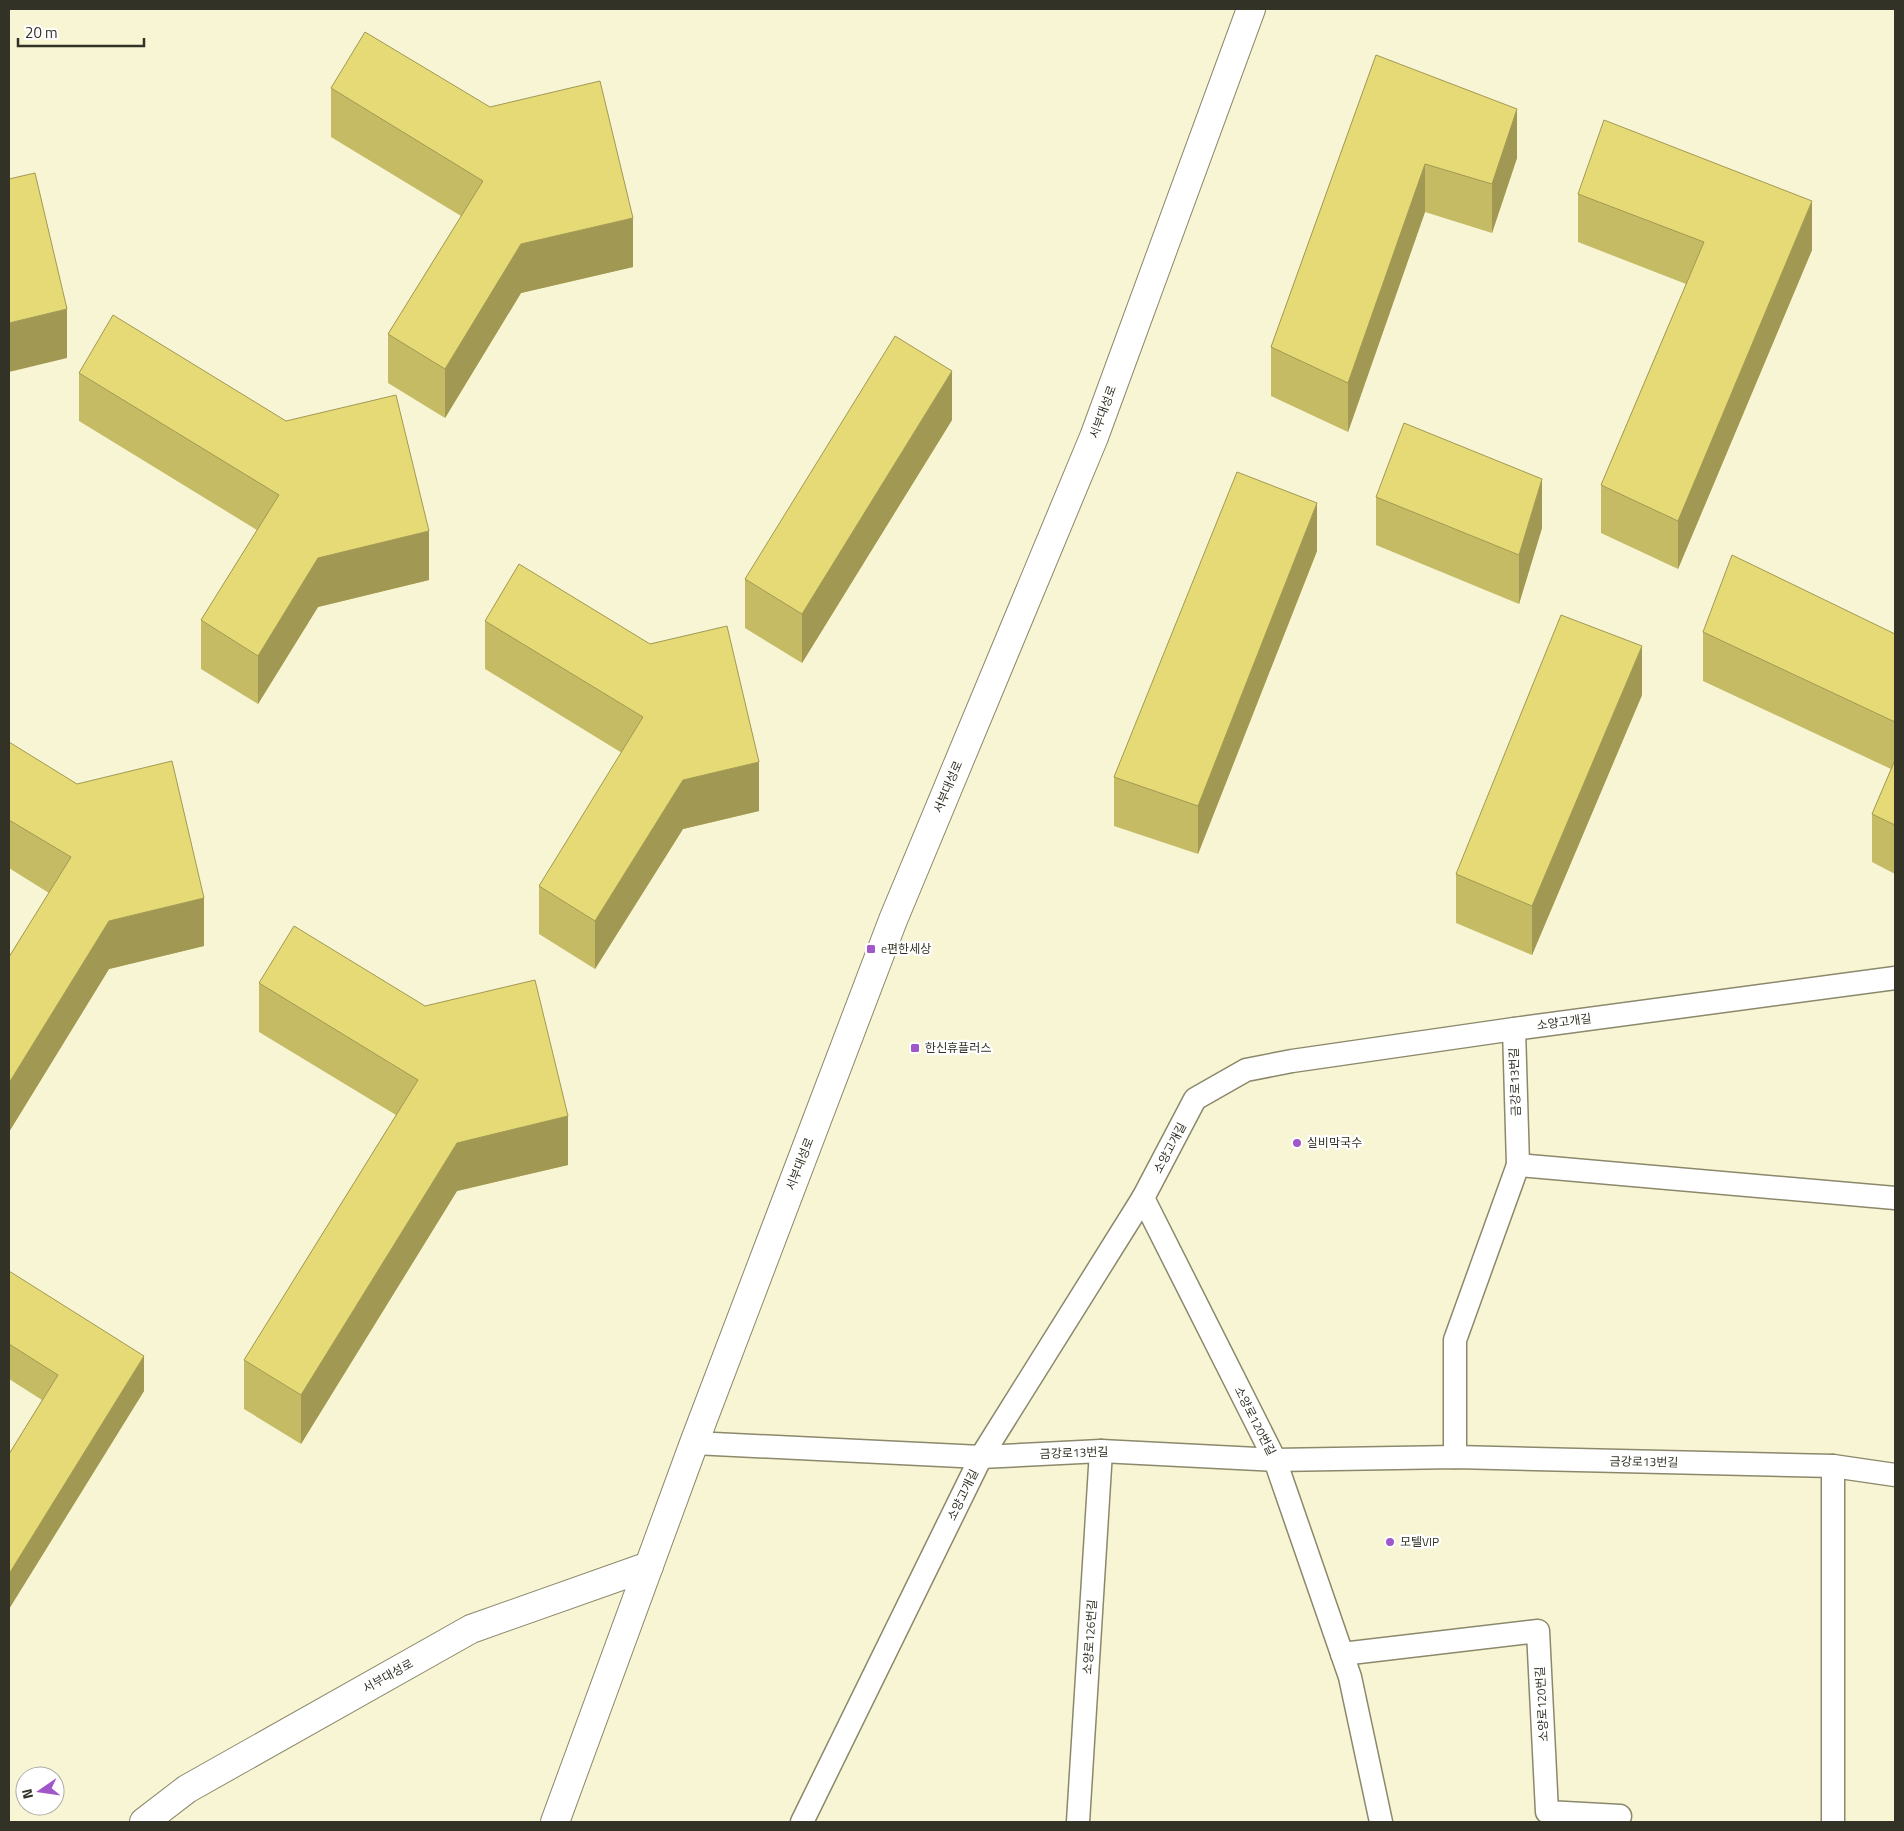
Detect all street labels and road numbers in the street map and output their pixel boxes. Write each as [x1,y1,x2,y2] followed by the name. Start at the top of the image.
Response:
[1084,383,1121,441] street label: 서부대성로
[928,758,967,816] street label: 서부대성로
[1535,1008,1593,1035] street label: 소양고개길
[1504,1047,1525,1117] street label: 금강로13번길
[1148,1119,1191,1177] street label: 소양고개길
[781,1135,818,1193] street label: 서부대성로
[1230,1383,1281,1459] street label: 소양로120번길
[1039,1442,1109,1463] street label: 금강로13번길
[1610,1451,1678,1472] street label: 금강로13번길
[942,1466,983,1524] street label: 소양고개길
[1077,1599,1102,1675] street label: 소양로126번길
[359,1654,417,1697] street label: 서부대성로
[1530,1666,1553,1742] street label: 소양로120번길

